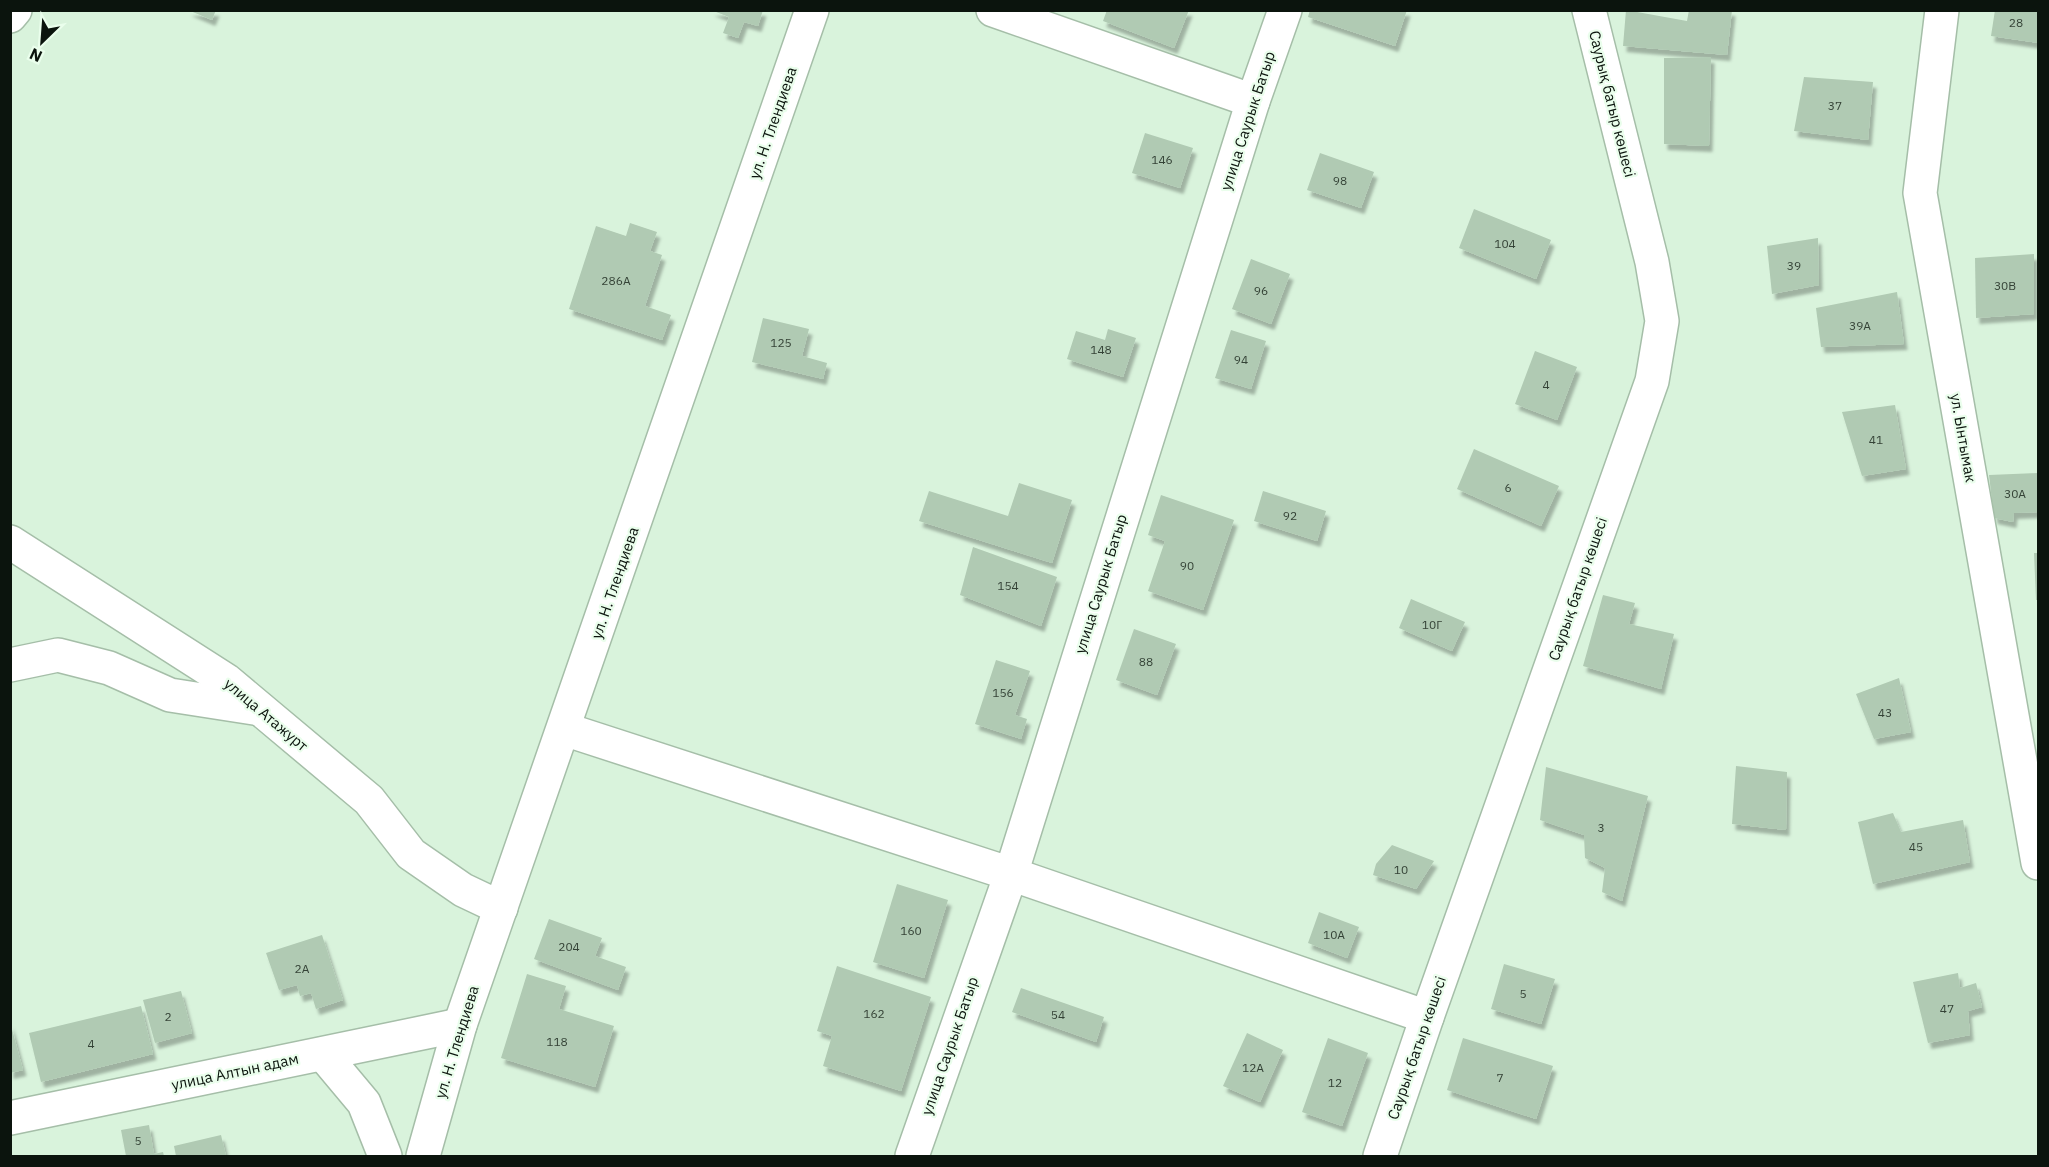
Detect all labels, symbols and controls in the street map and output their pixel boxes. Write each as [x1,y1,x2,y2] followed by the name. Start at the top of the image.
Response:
[12,12,72,72] north arrow
[2009,15,2023,30] house number: 28
[1585,29,1640,179] street label: Саурық батыр көшесі
[26,44,45,67] text: N
[1216,49,1279,193] street label: улица Саурык Батыр
[744,64,801,181] street label: ул. Н. Тлендиева
[1828,98,1842,113] house number: 37
[1151,152,1173,167] house number: 146
[1333,173,1347,188] house number: 98
[1494,236,1516,251] house number: 104
[1787,258,1801,273] house number: 39
[601,273,631,288] house number: 286А
[1994,278,2016,293] house number: 30В
[1254,283,1268,298] house number: 96
[1849,318,1871,333] house number: 39А
[770,335,792,350] house number: 125
[1090,342,1112,357] house number: 148
[1234,352,1248,367] house number: 94
[1542,377,1550,392] house number: 4
[1946,392,1981,484] street label: ул. Ынтымак
[1869,432,1883,447] house number: 41
[1504,480,1512,495] house number: 6
[2004,486,2026,501] house number: 30А
[1283,508,1297,523] house number: 92
[1070,512,1131,656] street label: улица Саурык Батыр
[1544,515,1611,663] street label: Саурық батыр көшесі
[586,524,643,641] street label: ул. Н. Тлендиева
[1180,558,1194,573] house number: 90
[997,578,1019,593] house number: 154
[1422,617,1442,632] house number: 10Г
[1139,654,1153,669] house number: 88
[221,674,312,755] street label: улица Атажурт
[992,685,1014,700] house number: 156
[1878,705,1892,720] house number: 43
[1597,820,1605,835] house number: 3
[1909,839,1923,854] house number: 45
[1394,862,1408,877] house number: 10
[900,923,922,938] house number: 160
[1323,927,1345,942] house number: 10А
[558,939,580,954] house number: 204
[295,961,310,976] house number: 2А
[917,974,982,1118] street label: улица Саурык Батыр
[1383,974,1450,1122] street label: Саурық батыр көшесі
[430,983,483,1101] street label: ул. Н. Тлендиева
[1519,986,1527,1001] house number: 5
[1940,1001,1954,1016] house number: 47
[863,1006,885,1021] house number: 162
[1051,1007,1065,1022] house number: 54
[164,1009,172,1024] house number: 2
[546,1034,568,1049] house number: 118
[87,1036,95,1051] house number: 4
[170,1049,300,1094] street label: улица Алтын адам
[1242,1060,1264,1075] house number: 12А
[1496,1070,1504,1085] house number: 7
[1328,1075,1342,1090] house number: 12
[134,1133,142,1148] house number: 5

